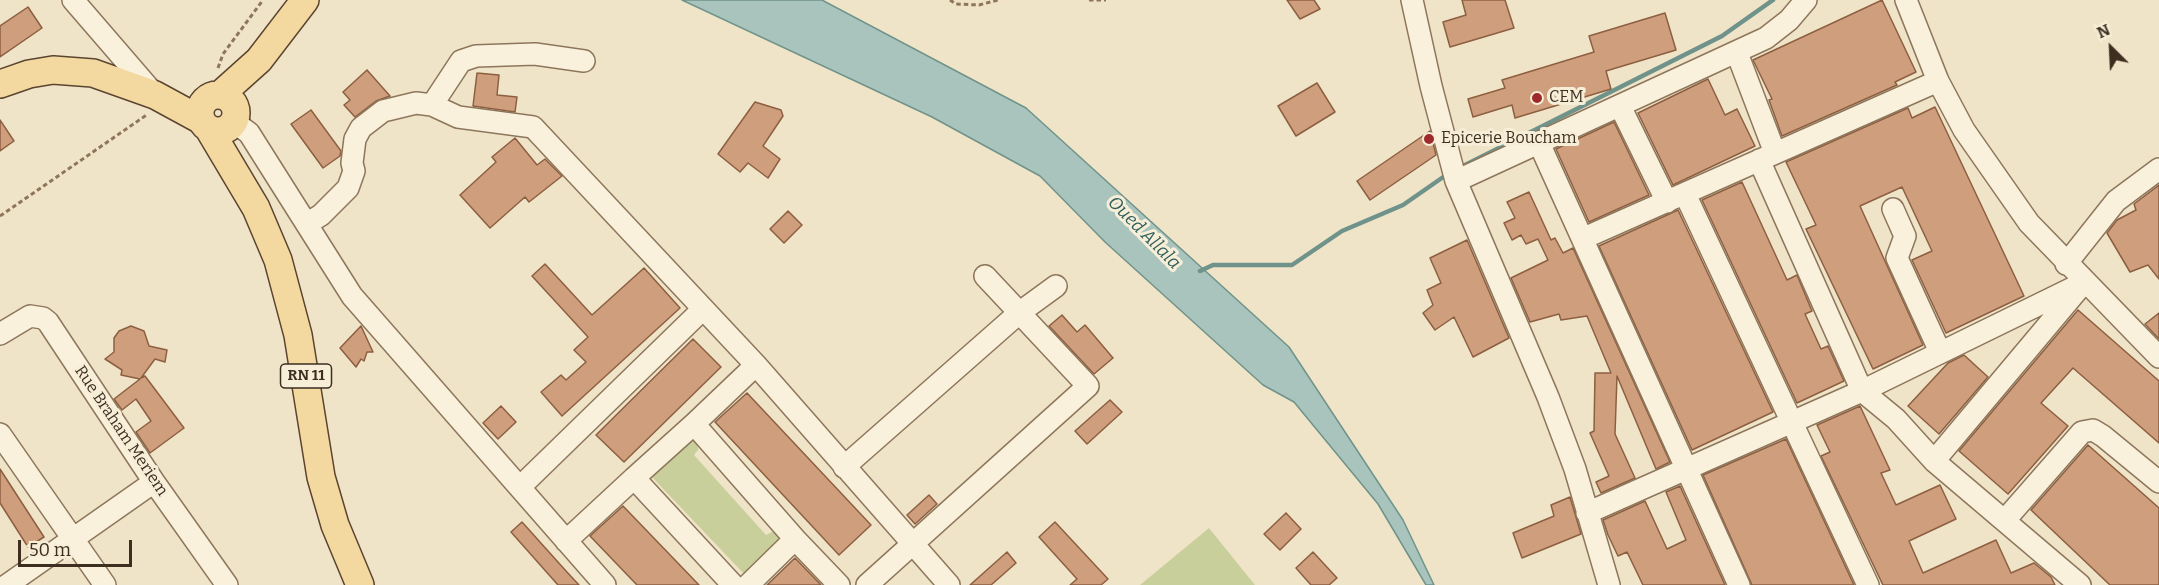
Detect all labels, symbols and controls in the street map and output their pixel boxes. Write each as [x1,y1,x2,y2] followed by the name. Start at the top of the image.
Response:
[2081,18,2141,78] north arrow
[2094,20,2113,42] text: N
[1549,88,1584,108] place label: CEM
[1530,91,1544,105] marker: CEM
[1441,129,1576,149] place label: Epicerie Boucham
[1422,132,1436,146] marker: Epicerie Boucham
[1103,192,1185,274] water label: Oued Allala
[70,362,172,500] street label: Rue Braham Meriem
[280,364,332,388] road number: RN 11
[21,528,135,566] scale bar
[29,539,71,561] text: 50 m

